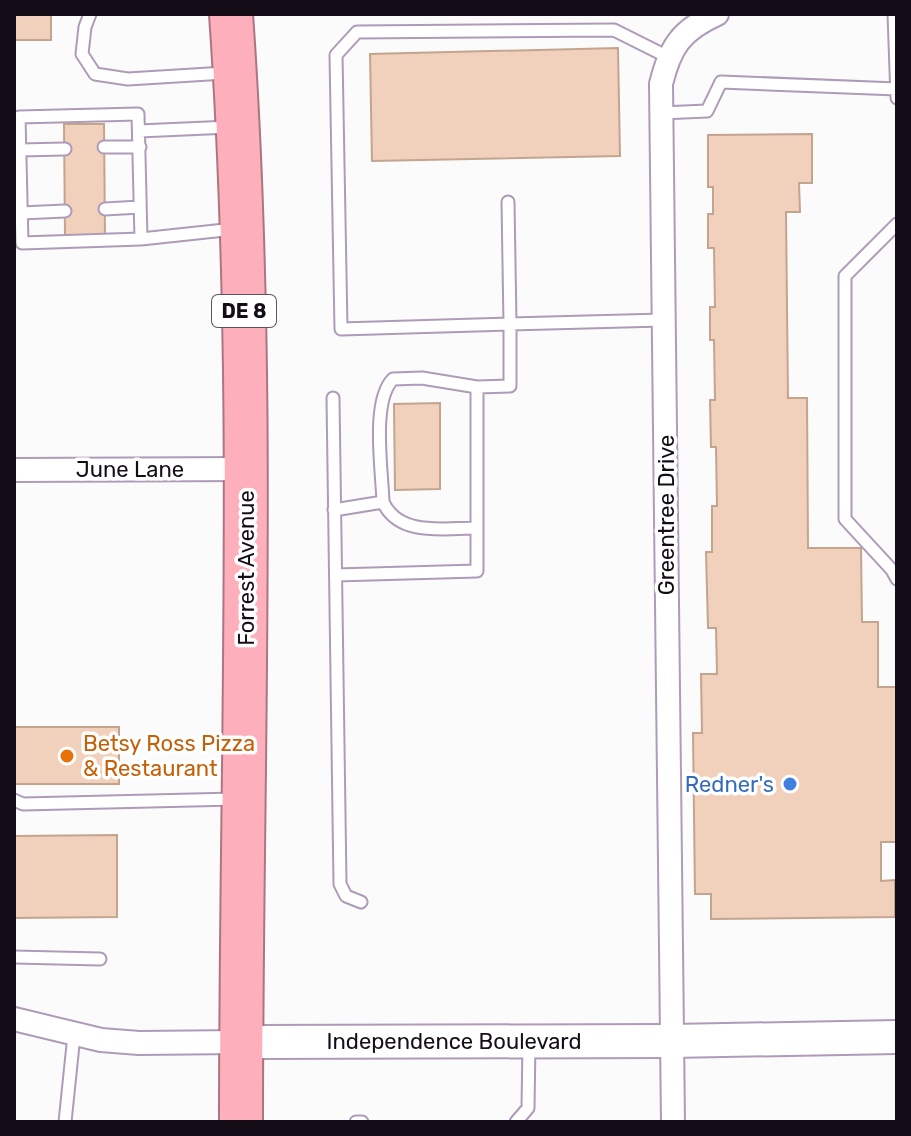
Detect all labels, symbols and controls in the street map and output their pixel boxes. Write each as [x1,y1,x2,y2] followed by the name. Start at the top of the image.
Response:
[212,295,276,327] road number: DE 8
[653,435,680,595] street label: Greentree Drive
[76,456,184,483] street label: June Lane
[233,490,260,646] street label: Forrest Avenue
[83,730,255,782] place label: Betsy Ross Pizza & Restaurant
[58,747,76,765] marker: Betsy Ross Pizza & Restaurant
[685,771,774,798] place label: Redner's
[781,775,799,793] marker: Redner's
[326,1028,582,1055] street label: Independence Boulevard

